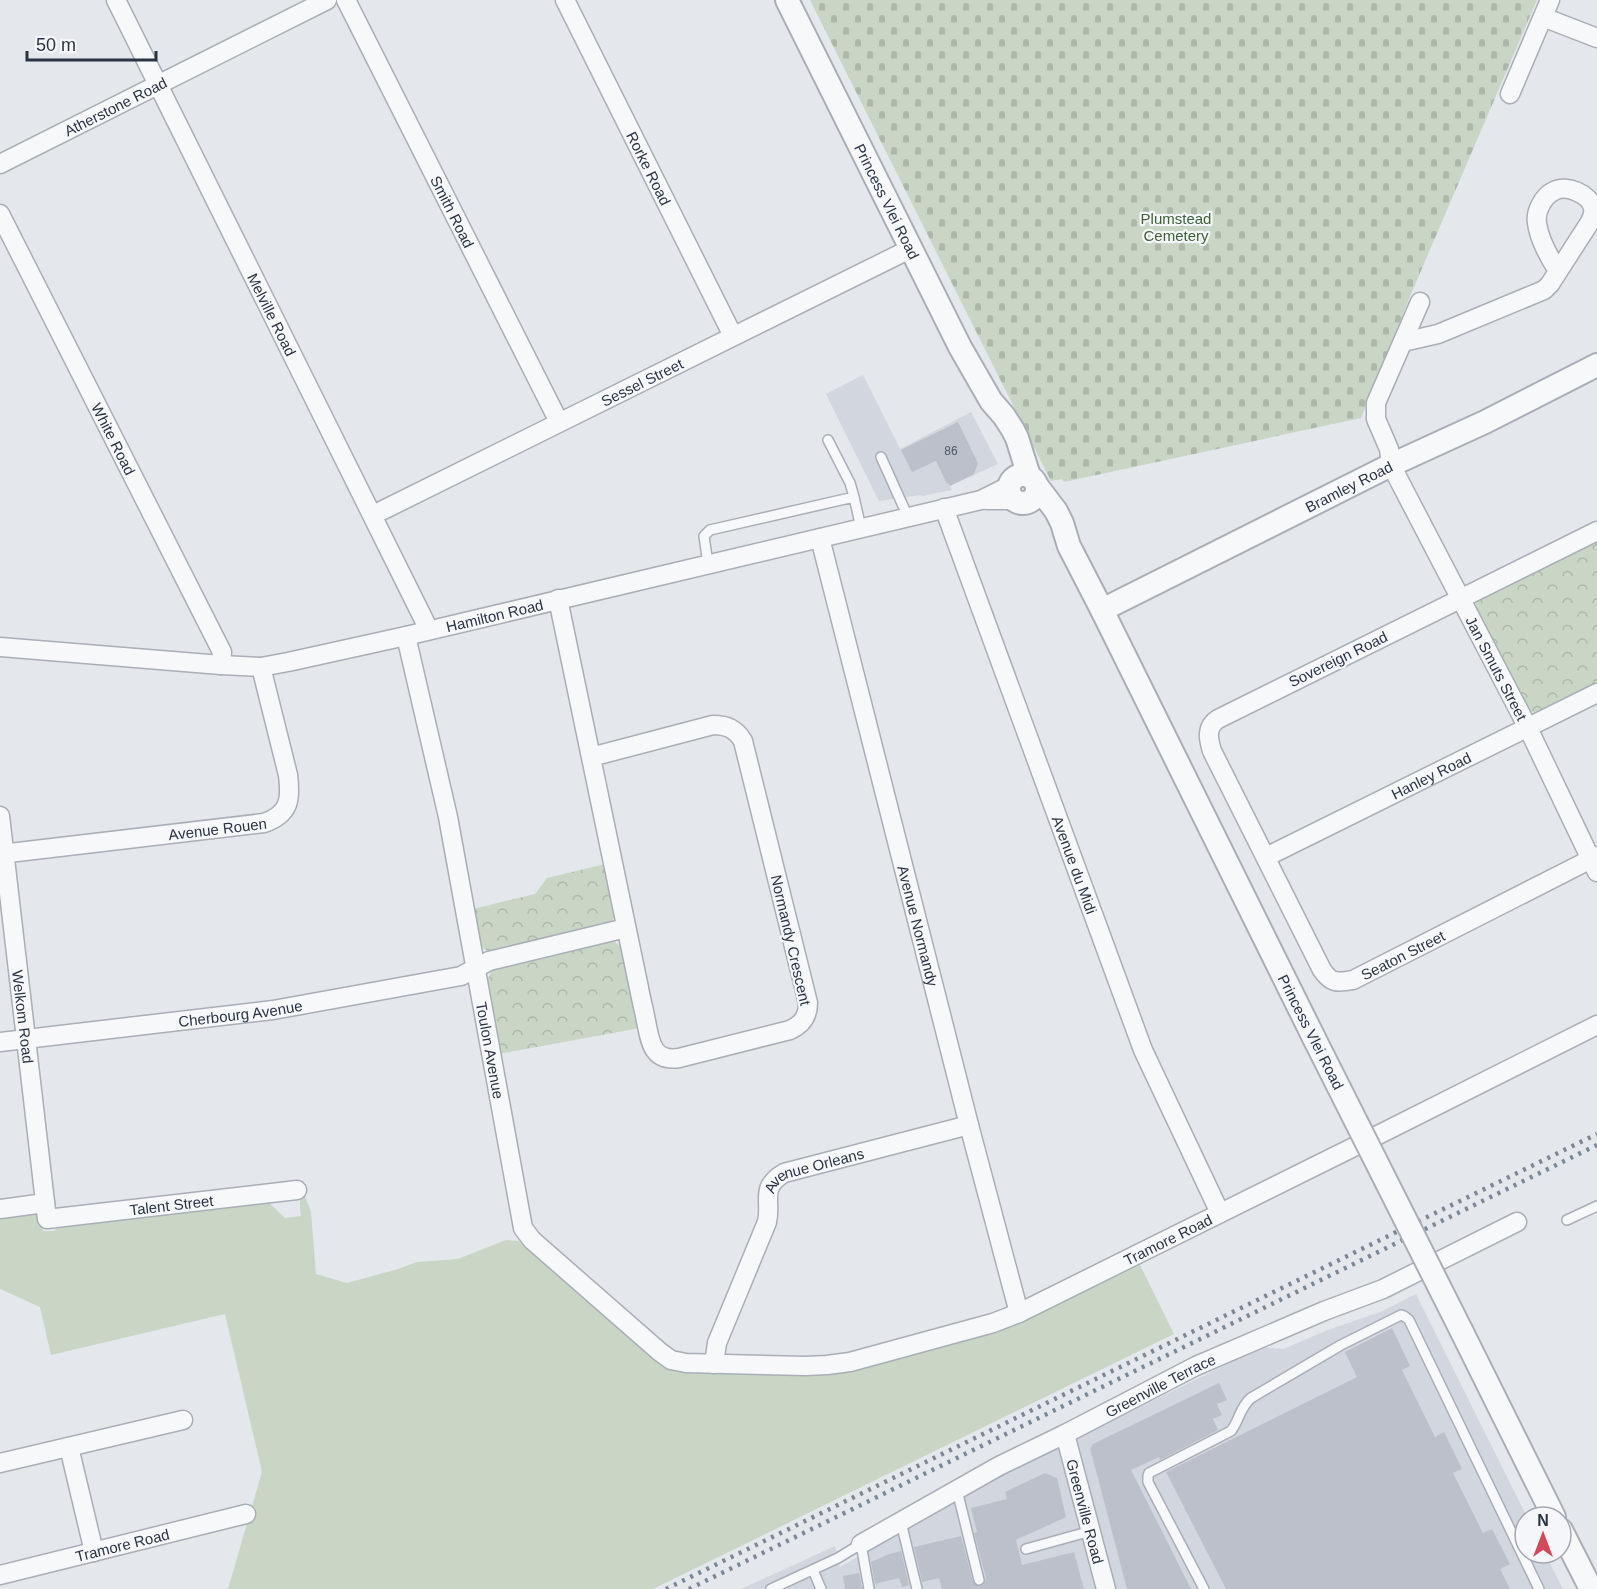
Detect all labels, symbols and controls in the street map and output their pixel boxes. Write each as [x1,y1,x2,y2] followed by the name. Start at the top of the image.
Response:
[27,24,156,62] scale bar
[36,35,76,55] text: 50 m
[61,73,169,139] street label: Atherstone Road
[624,129,675,208] street label: Rorke Road
[851,141,923,262] street label: Princess Vlei Road
[428,173,478,250] street label: Smith Road
[1141,210,1211,244] park label: Plumstead Cemetery
[245,270,300,358] street label: Melville Road
[598,354,686,409] street label: Sessel Street
[89,400,139,478] street label: White Road
[944,444,958,458] house number: 86
[1302,457,1395,515] street label: Bramley Road
[444,595,545,635] street label: Hamilton Road
[1463,613,1531,724] street label: Jan Smuts Street
[1286,628,1390,690] street label: Sovereign Road
[1388,748,1474,802] street label: Hanley Road
[1049,813,1101,916] street label: Avenue du Midi
[167,814,268,843] street label: Avenue Rouen
[895,864,942,988] street label: Avenue Normandy
[768,873,814,1008] street label: Normandy Crescent
[1358,926,1448,983] street label: Seaton Street
[10,969,37,1064] street label: Welkom Road
[1275,972,1347,1092] street label: Princess Vlei Road
[177,996,304,1030] street label: Cherbourg Avenue
[473,1001,508,1100] street label: Toulon Avenue
[760,1144,866,1195] street label: Avenue Orleans
[129,1191,215,1218] street label: Talent Street
[1121,1210,1215,1268] street label: Tramore Road
[1102,1350,1218,1420] street label: Greenville Terrace
[1063,1457,1107,1566] street label: Greenville Road
[1513,1505,1573,1565] north arrow
[1537,1512,1549,1529] text: N
[74,1525,171,1564] street label: Tramore Road

